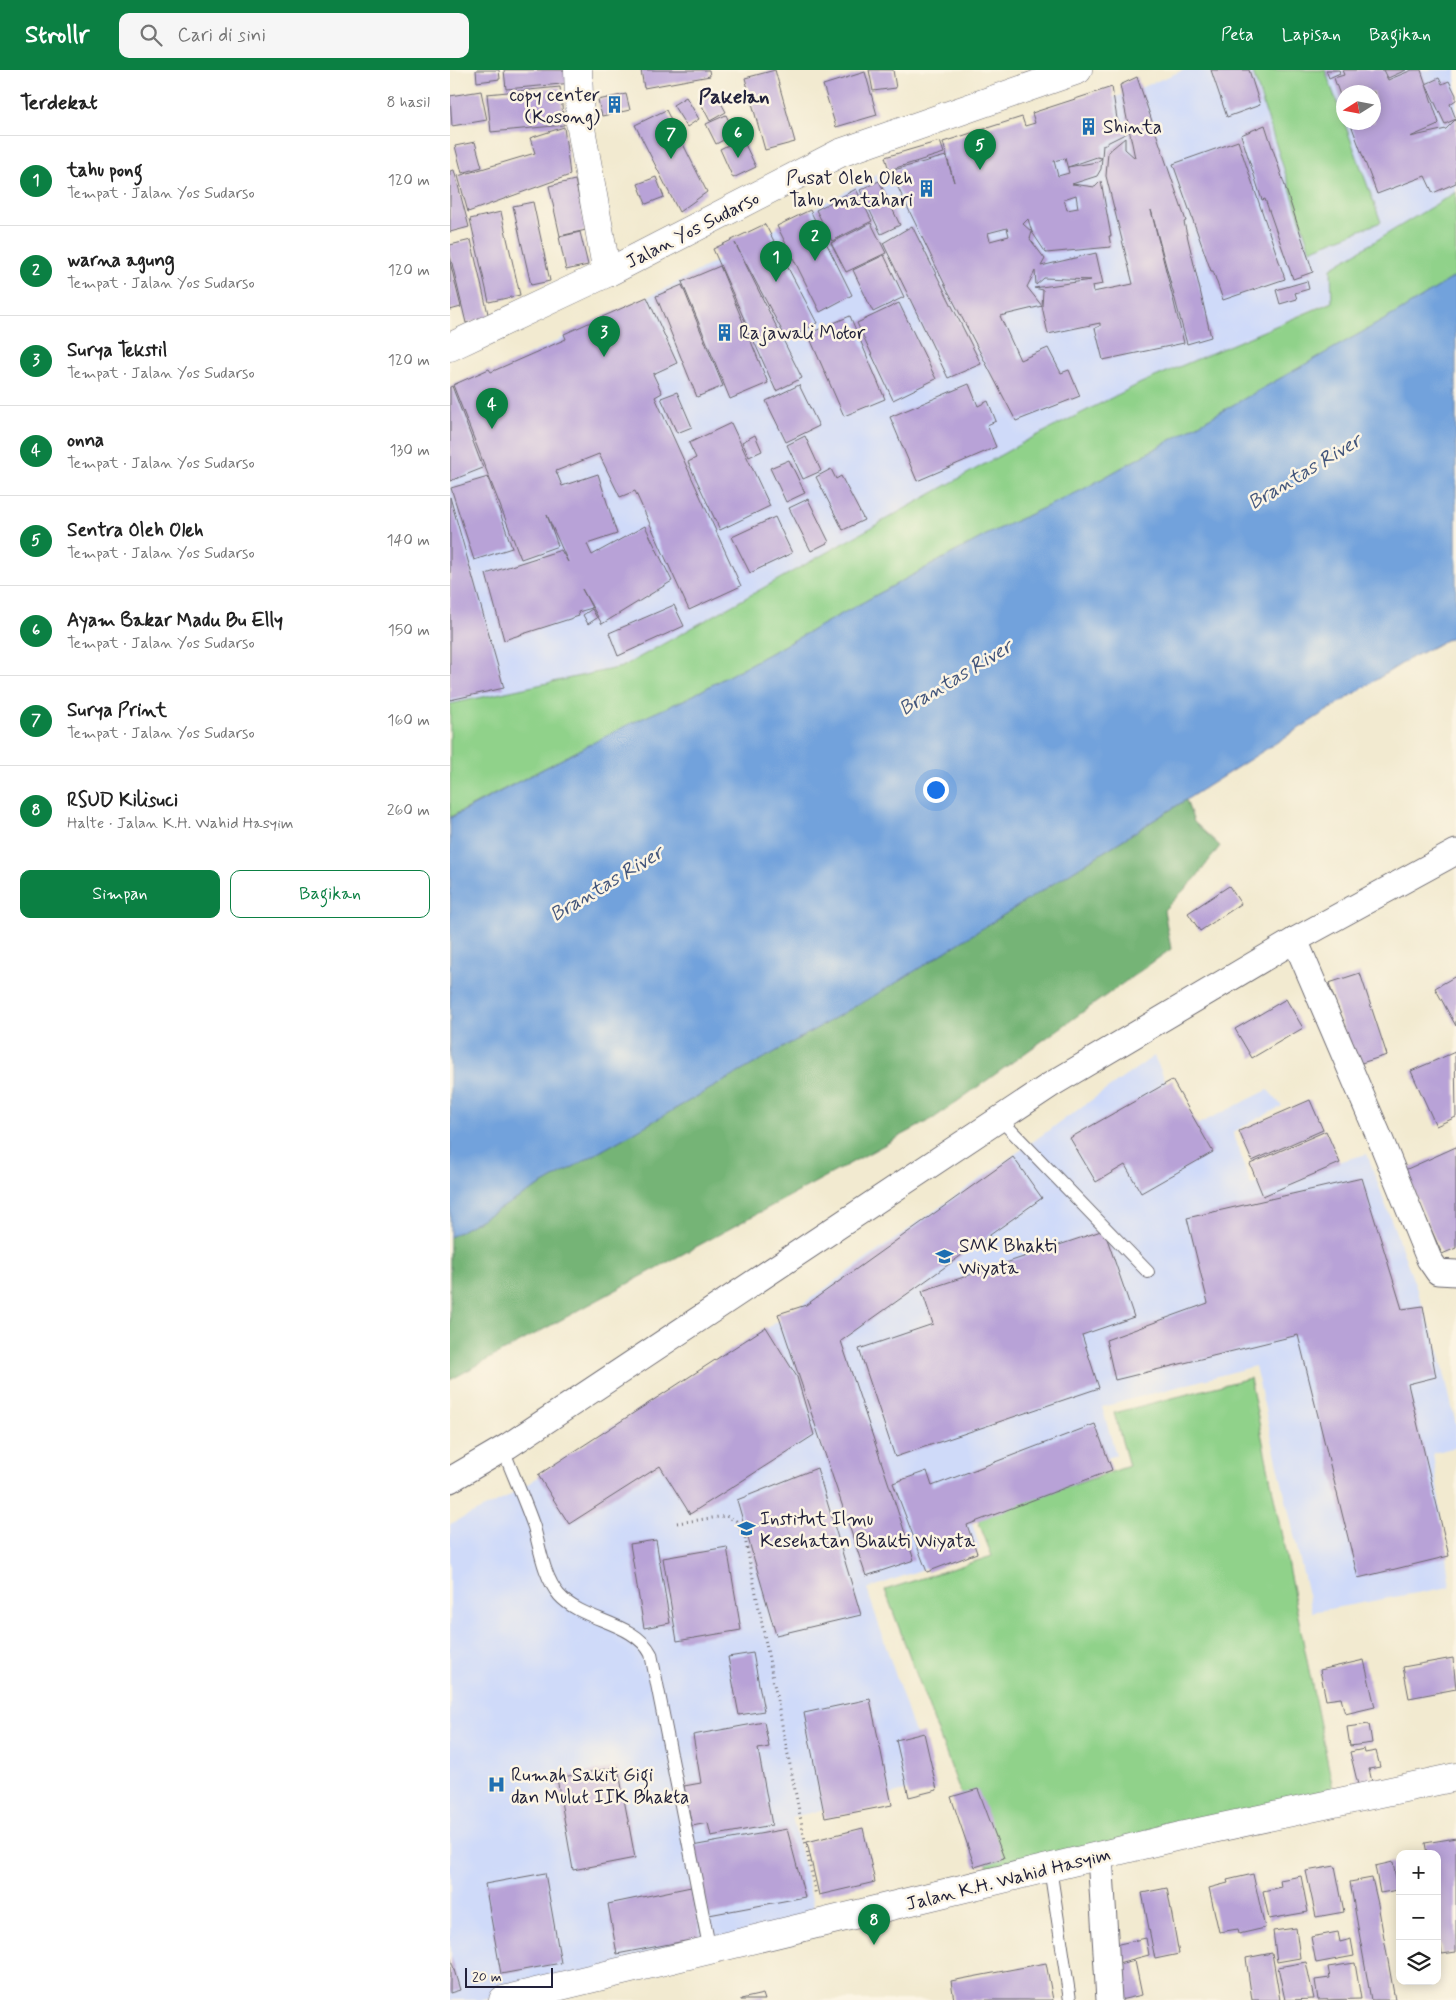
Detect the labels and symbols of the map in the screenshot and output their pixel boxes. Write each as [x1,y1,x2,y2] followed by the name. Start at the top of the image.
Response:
[509,83,600,131] place label: copy center (Kosong)
[698,83,770,111] district label: Pakelan
[1336,85,1381,130] north arrow
[604,95,624,115] building icon: copy center (Kosong)
[1103,115,1162,140] place label: Shinta
[1079,116,1099,136] building icon: Shinta
[722,117,754,158] pin: 6
[655,118,687,159] pin: 7
[964,129,996,170] pin: 5
[786,166,913,213] place label: Pusat Oleh Oleh Tahu matahari
[917,178,937,198] building icon: Pusat Oleh Oleh Tahu matahari
[622,186,764,275] street label: Jalan Yos Sudarso
[799,220,831,261] pin: 2
[760,241,792,282] pin: 1
[588,316,620,357] pin: 3
[739,321,866,347] place label: Rajawali Motor
[715,322,735,342] building icon: Rajawali Motor
[476,388,508,429] pin: 4
[1243,427,1369,517] water label: Brantas River
[894,633,1020,723] water label: Brantas River
[923,777,949,803] your location
[545,839,671,929] water label: Brantas River
[959,1234,1057,1281] place label: SMK Bhakti Wiyata
[935,1246,955,1266] school or university icon: SMK Bhakti Wiyata
[760,1507,976,1554] place label: Institut Ilmu Kesehatan Bhakti Wiyata
[736,1519,756,1539] school or university icon: Institut Ilmu Kesehatan Bhakti Wiyata
[511,1763,689,1810] place label: Rumah Sakit Gigi dan Mulut IIK Bhakta
[487,1775,507,1795] hospital icon: Rumah Sakit Gigi dan Mulut IIK Bhakta
[903,1842,1113,1917] street label: Jalan K.H. Wahid Hasyim
[858,1904,890,1945] pin: 8
[465,1965,552,1988] scale bar

